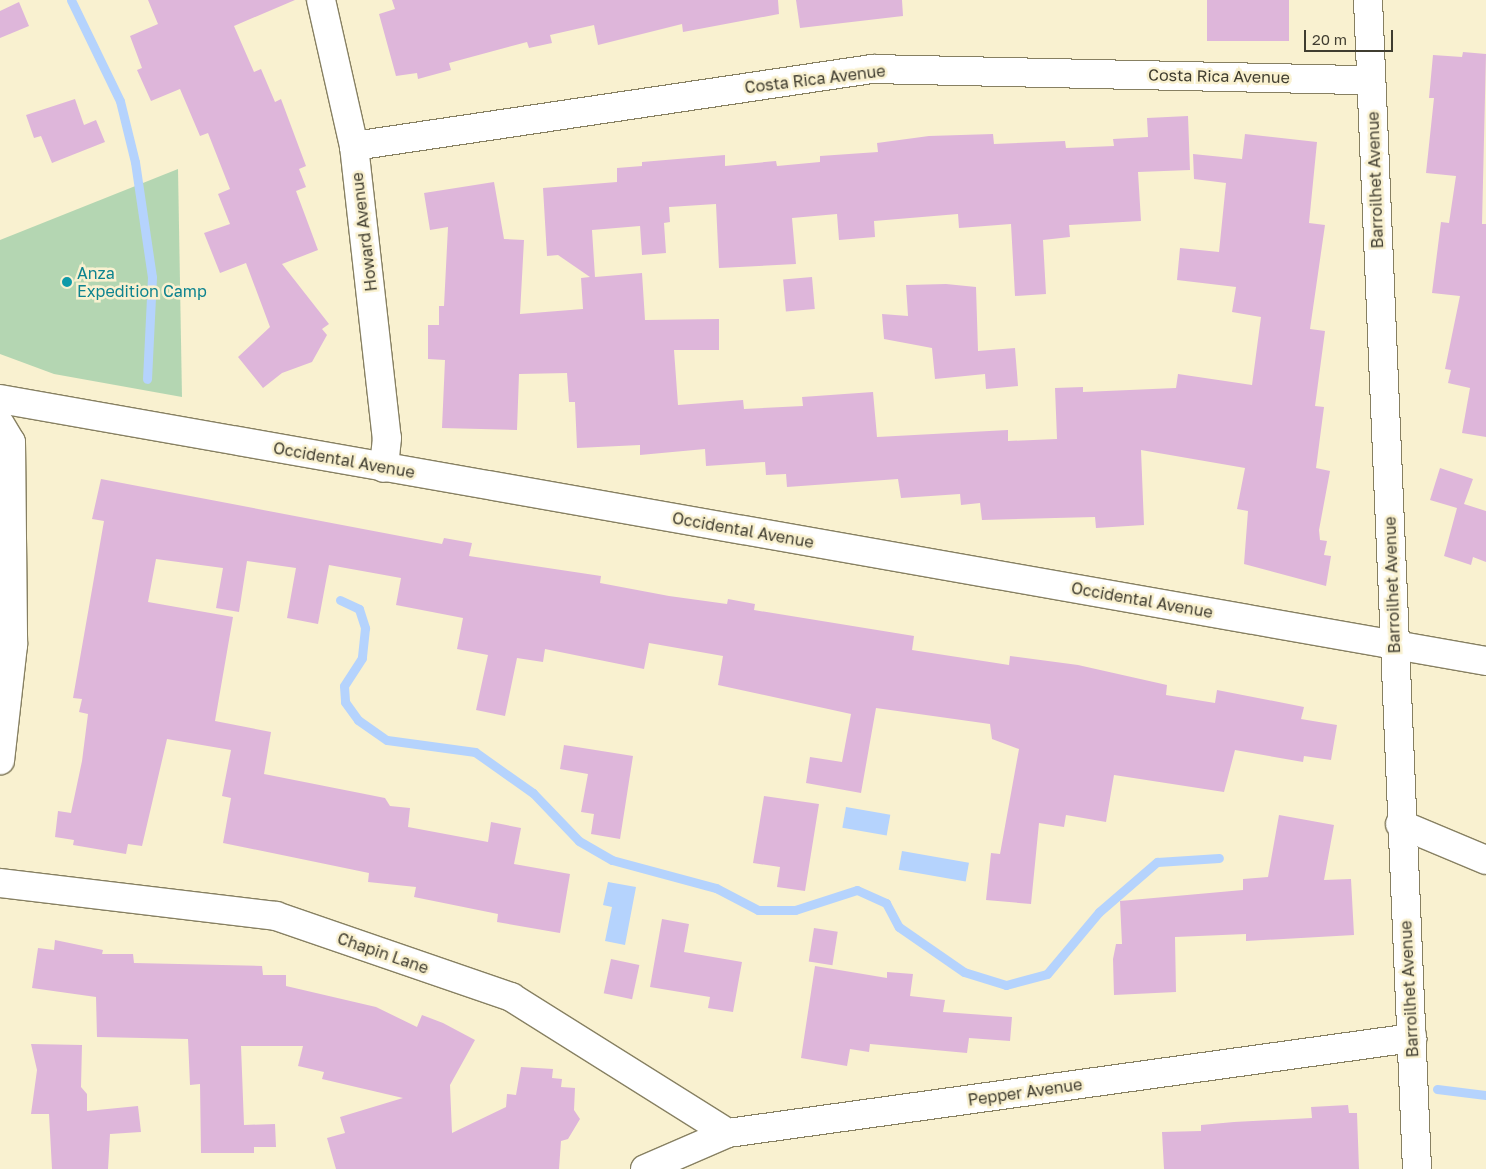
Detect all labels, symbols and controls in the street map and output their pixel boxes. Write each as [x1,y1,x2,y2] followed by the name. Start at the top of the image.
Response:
[1306,20,1395,52] scale bar
[1312,30,1347,48] text: 20 m
[743,61,887,97] street label: Costa Rica Avenue
[1148,65,1290,87] street label: Costa Rica Avenue
[1363,111,1387,249] street label: Barroilhet Avenue
[347,171,381,293] street label: Howard Avenue
[77,263,207,301] place label: Anza Expedition Camp
[61,276,73,288] marker: Anza Expedition Camp
[272,438,416,482] street label: Occidental Avenue
[671,508,815,552] street label: Occidental Avenue
[1380,516,1404,654] street label: Barroilhet Avenue
[1070,578,1214,622] street label: Occidental Avenue
[1396,920,1422,1058] street label: Barroilhet Avenue
[335,928,431,978] street label: Chapin Lane
[967,1074,1083,1110] street label: Pepper Avenue

